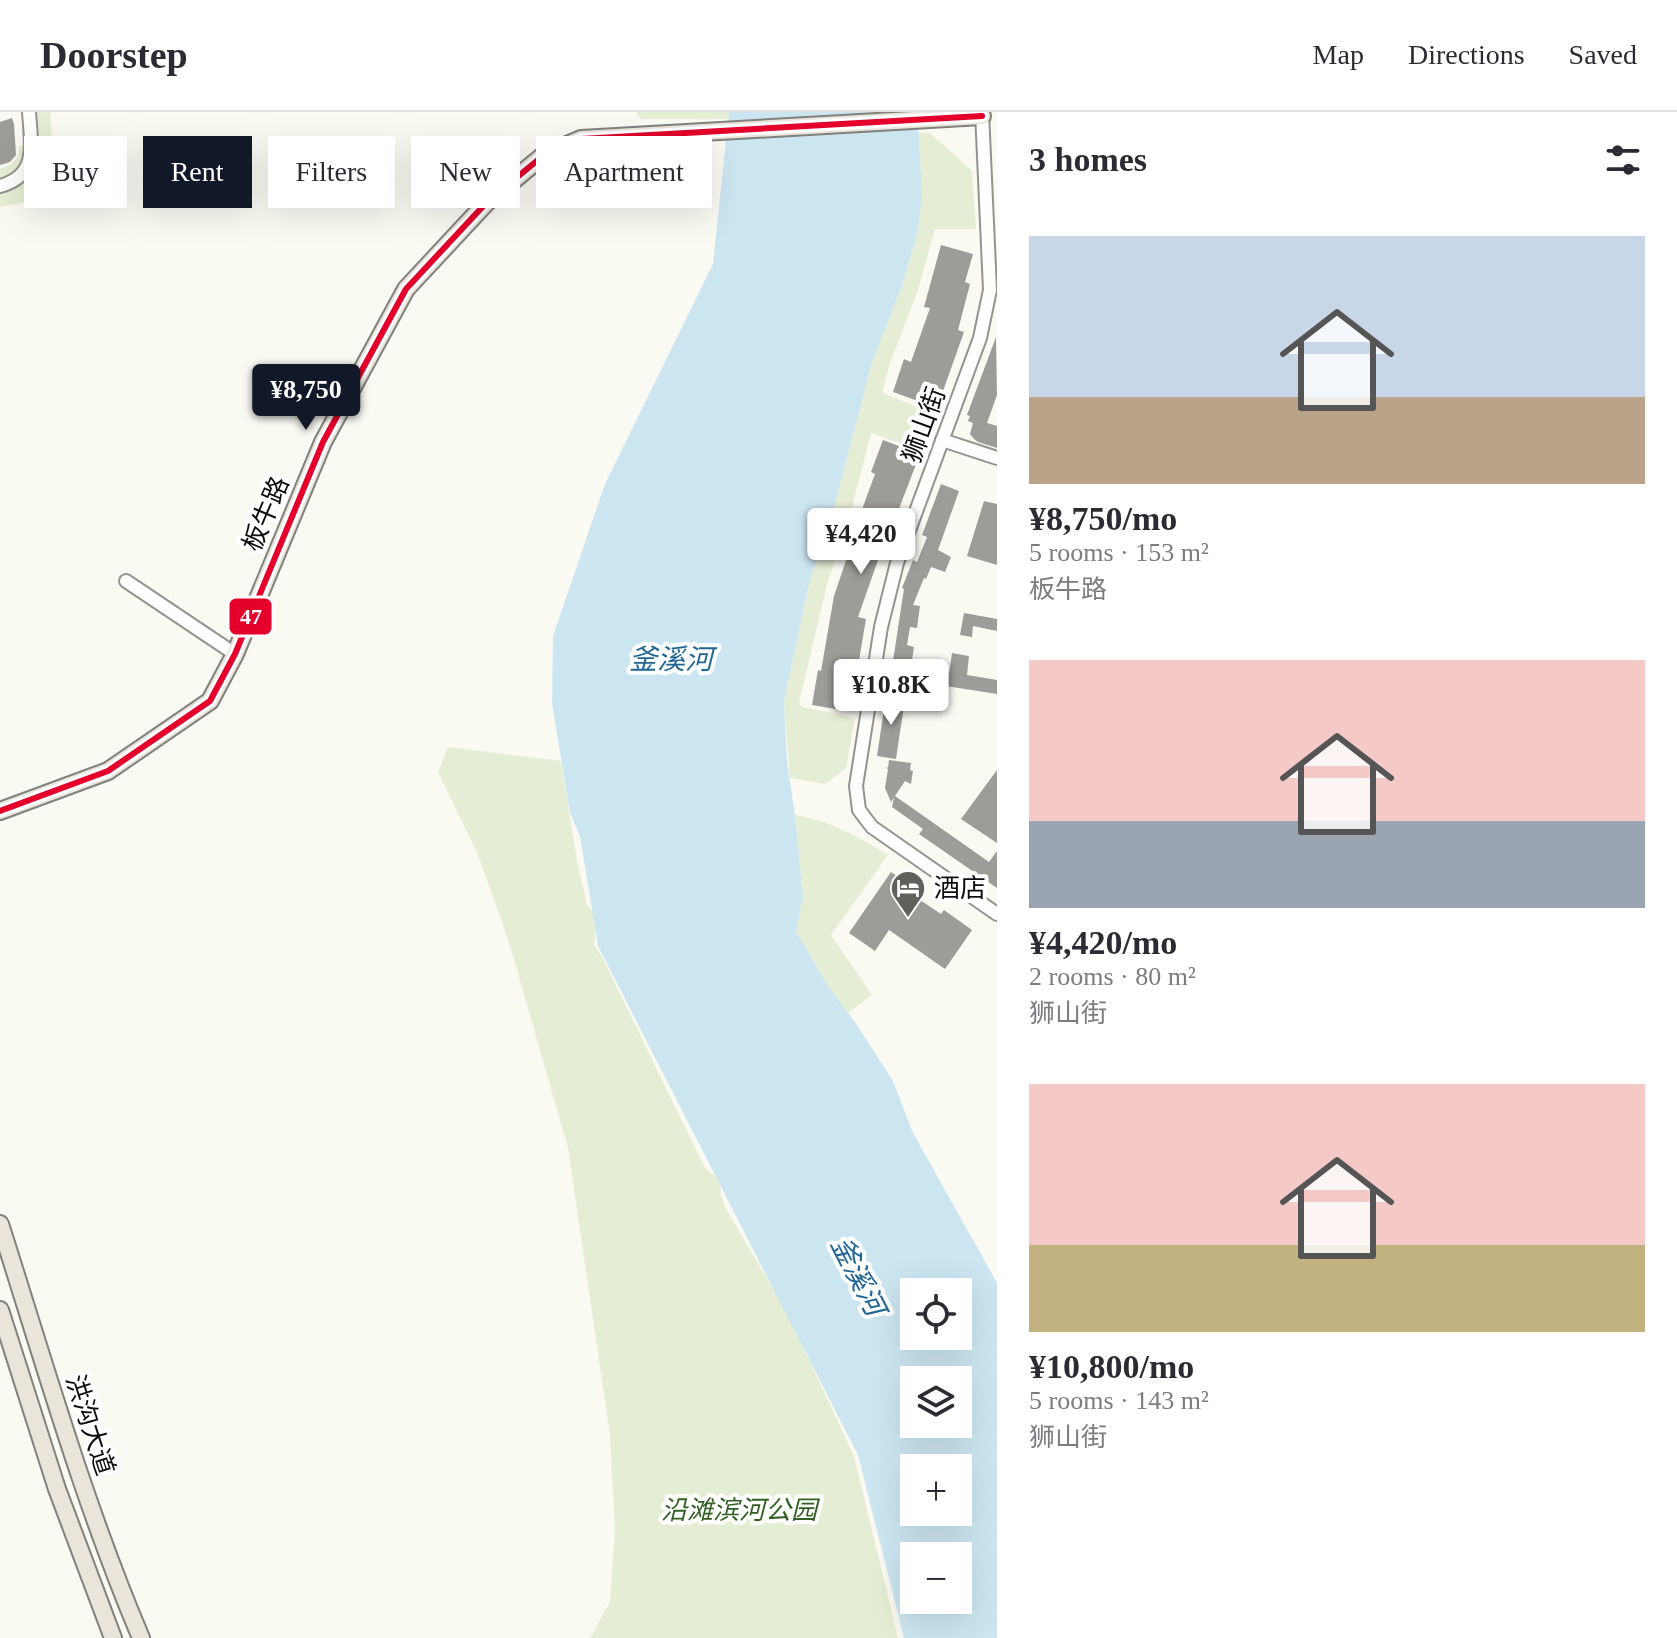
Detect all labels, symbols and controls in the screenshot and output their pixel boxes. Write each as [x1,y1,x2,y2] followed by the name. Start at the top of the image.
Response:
[40,34,188,76] text: Doorstep
[1313,39,1364,70] text: Map
[1408,39,1525,70] text: Directions
[1569,39,1637,70] text: Saved
[24,136,127,208] chip: Buy
[143,136,252,208] chip: Rent
[268,136,395,208] chip: Filters
[411,136,520,208] chip: New
[536,136,712,208] chip: Apartment
[1601,138,1645,182] icon: filters
[1029,141,1147,178] text: 3 homes
[1265,288,1409,432] icon: home
[241,364,371,432] pin: ¥8,750
[270,375,342,404] text: ¥8,750
[897,383,951,467] street label: 狮山街
[237,472,295,556] street label: 板牛路
[1029,500,1177,537] text: ¥8,750/mo
[796,508,926,576] pin: ¥4,420
[825,519,897,548] text: ¥4,420
[1029,538,1209,567] text: 5 rooms · 153 m²
[1029,575,1107,604] text: 板牛路
[228,597,273,636] line badge: 47
[240,604,262,629] text: 47
[629,644,718,675] water label: 釜溪河
[826,659,956,727] pin: ¥10.8K
[852,670,930,699] text: ¥10.8K
[1265,712,1409,856] icon: home
[889,869,927,919] hotel icon: 酒店
[934,874,986,903] place label: 酒店
[1029,924,1177,961] text: ¥4,420/mo
[1029,962,1196,991] text: 2 rooms · 80 m²
[1029,999,1107,1028] text: 狮山街
[1265,1136,1409,1280] icon: home
[825,1232,893,1325] water label: 釜溪河
[900,1278,972,1614] map controls
[900,1278,972,1350] button: locate
[1029,1348,1194,1385] text: ¥10,800/mo
[900,1366,972,1438] button: layers
[60,1371,120,1479] street label: 洪沟大道
[1029,1386,1209,1415] text: 5 rooms · 143 m²
[1029,1423,1107,1452] text: 狮山街
[900,1454,972,1526] button: +
[661,1496,821,1525] park label: 沿滩滨河公园
[900,1542,972,1614] button: −

